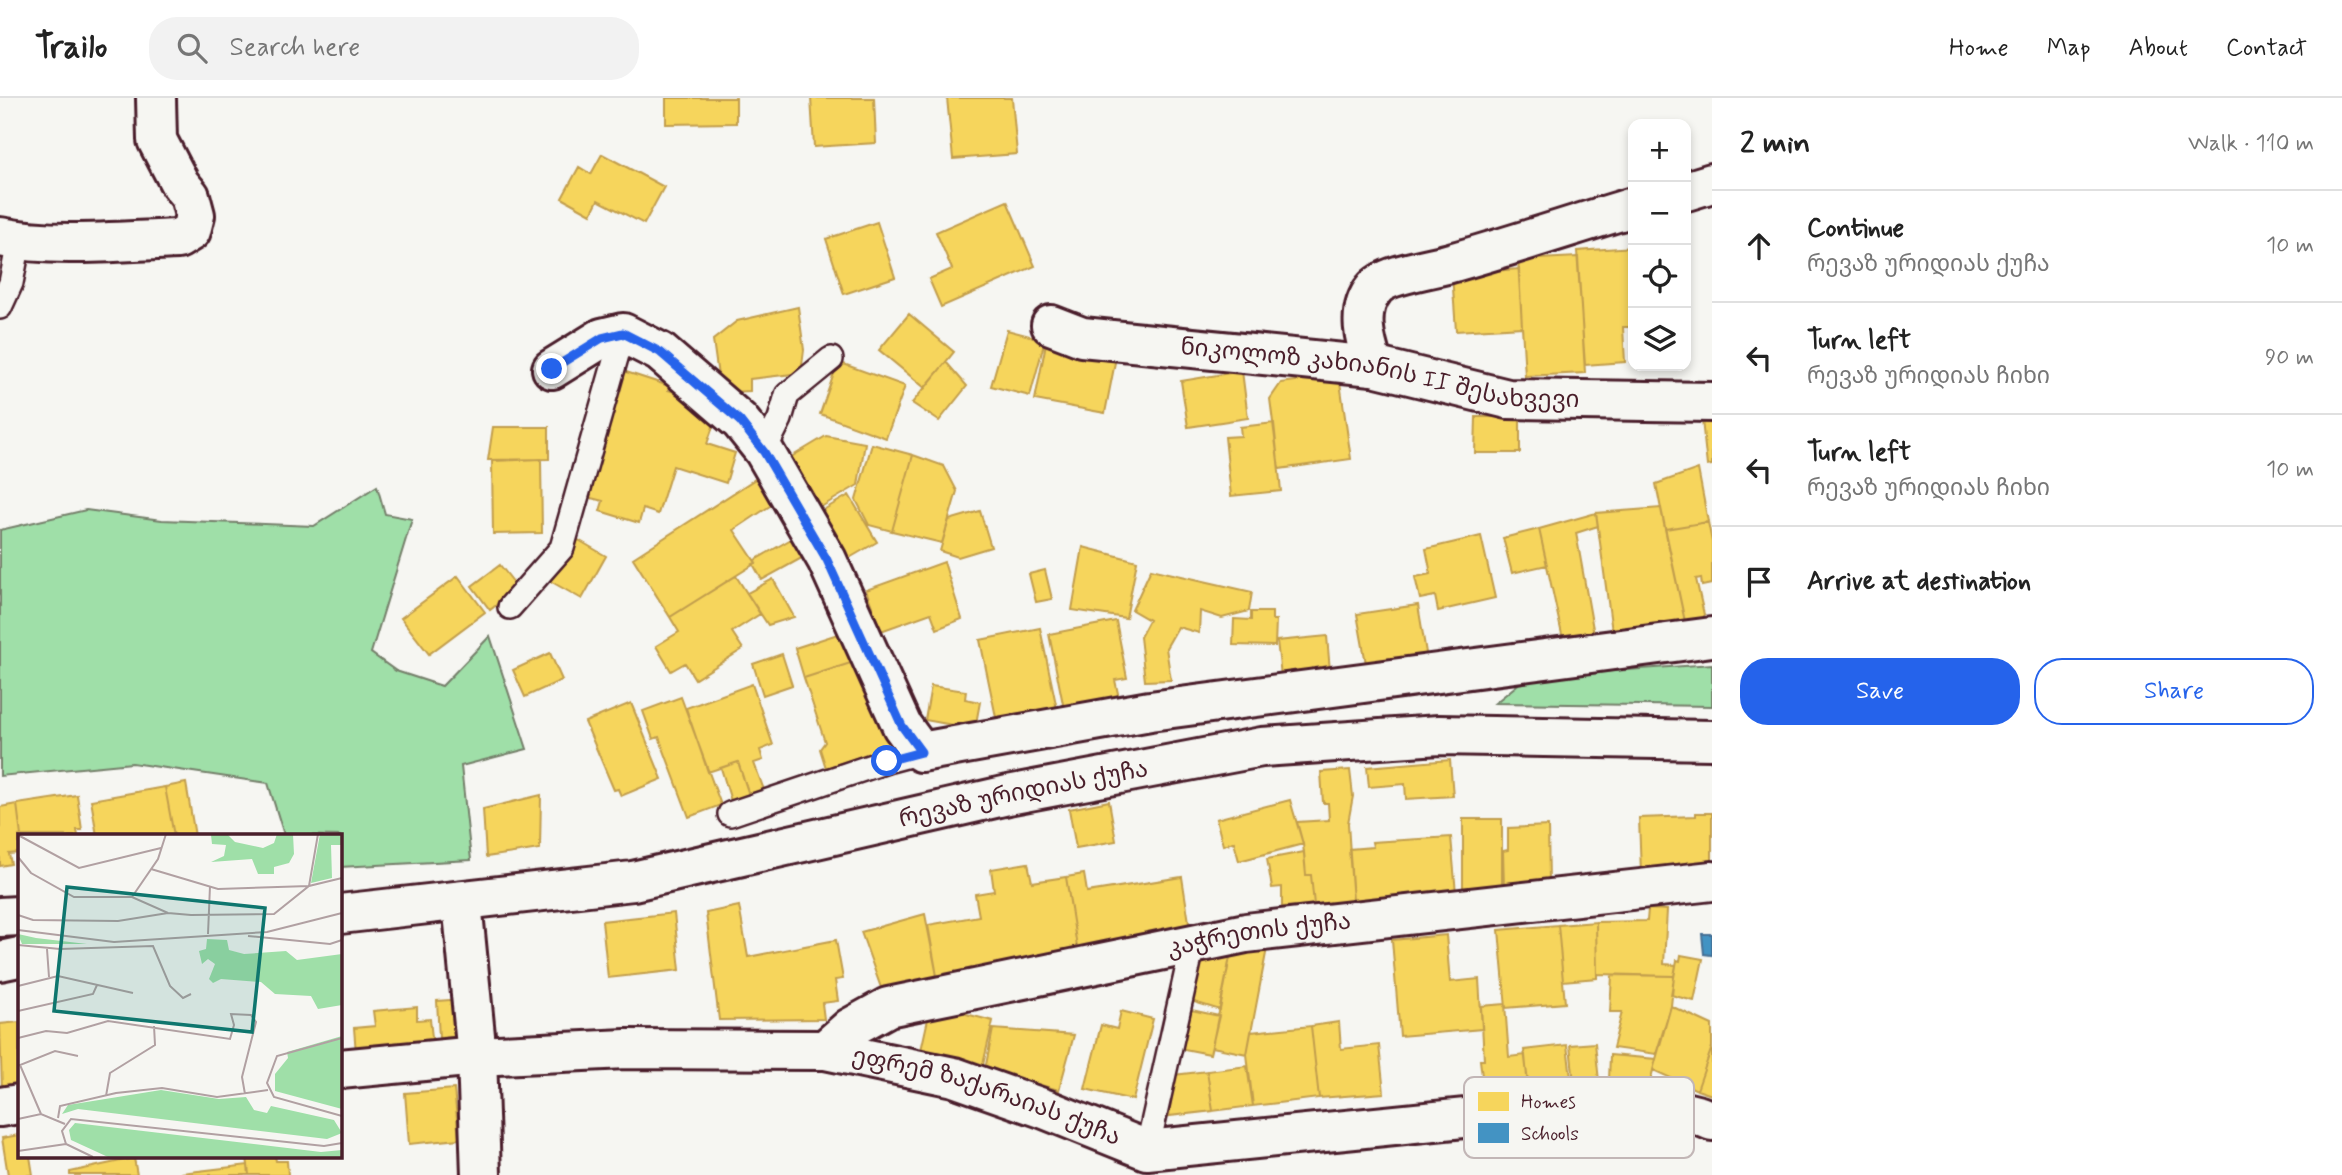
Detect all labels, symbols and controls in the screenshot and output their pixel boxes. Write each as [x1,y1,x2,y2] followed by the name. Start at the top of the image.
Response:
[149,17,639,80] search box
[35,26,107,70] text: Trailo
[173,29,211,67] icon: search
[229,31,360,65] text: Search here
[1949,33,2009,64] text: Home
[2047,33,2091,64] text: Map
[2129,33,2188,64] text: About
[2226,33,2307,64] text: Contact
[1628,119,1691,371] map controls
[1628,119,1691,182] button: +
[1740,124,1810,163] text: 2 min
[2188,129,2314,159] text: Walk · 110 m
[1628,182,1691,245] button: −
[1807,212,1904,246] text: Continue
[1740,227,1778,265] icon: ahead
[2266,231,2314,261] text: 10 m
[1628,245,1691,308] button: locate
[1807,250,2050,280] text: რევაზ ურიდიას ქუჩა
[1628,308,1691,371] button: layers
[1807,324,1911,358] text: Turn left
[1179,331,1579,416] street label: ნიკოლოზ კახიანის II შესახვევი
[1740,339,1778,377] icon: left
[2265,343,2314,373] text: 90 m
[536,353,567,384] route end
[1807,362,2050,392] text: რევაზ ურიდიას ჩიხი
[1807,436,1911,470] text: Turn left
[1740,451,1778,489] icon: left
[2266,455,2314,485] text: 10 m
[1807,474,2050,504] text: რევაზ ურიდიას ჩიხი
[1740,563,1778,601] icon: arrive
[1807,565,2031,599] text: Arrive at destination
[1740,658,2020,725] button: Save
[2034,658,2314,725] button: Share
[871,745,902,776] route start
[896,753,1151,835] street label: რევაზ ურიდიას ქუჩა
[18,834,341,1158] inset map
[1164,906,1353,964] street label: კაჭრეთის ქუჩა
[849,1041,1125,1153] street label: ეფრემ ზაქარაიას ქუჩა
[1464,1077,1694,1158] legend
[1521,1090,1576,1115] text: Homes
[1521,1122,1579,1147] text: Schools

